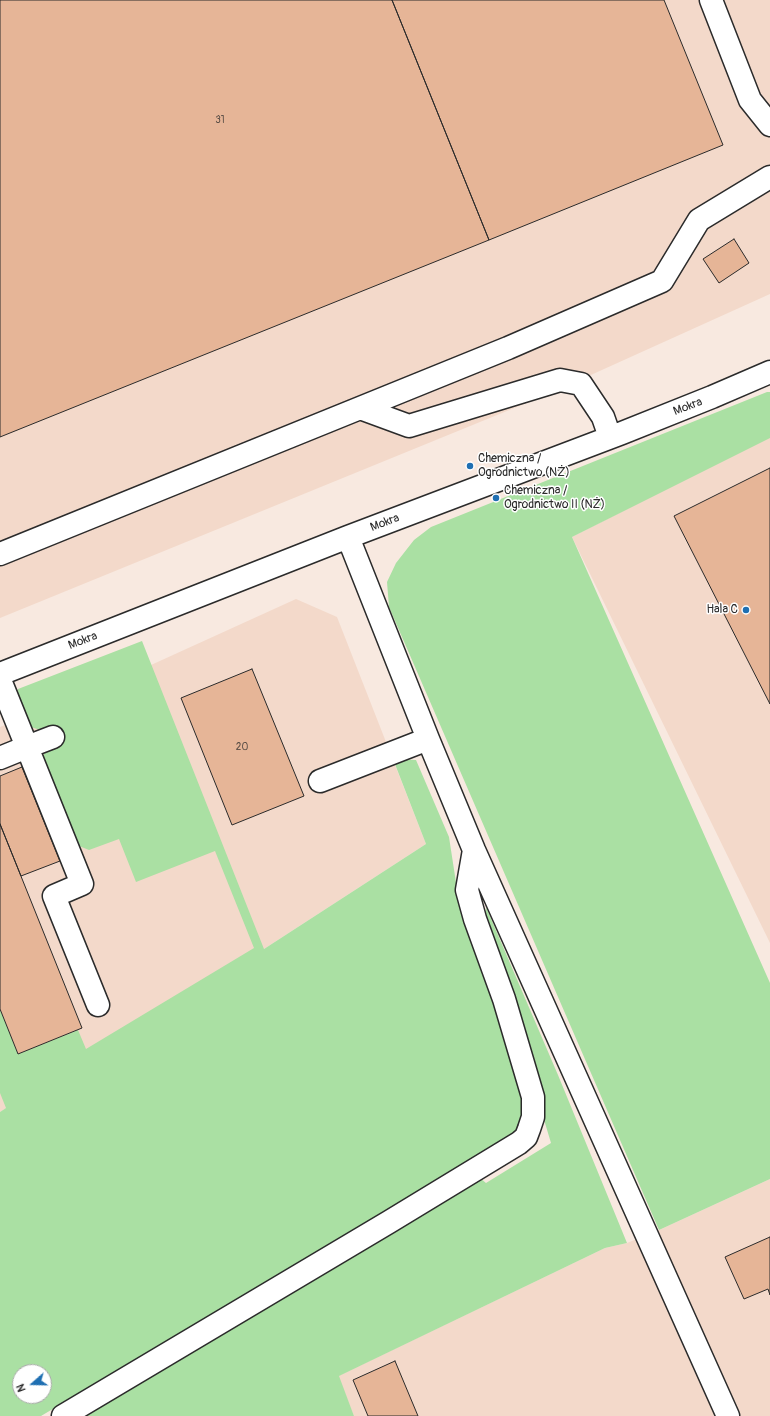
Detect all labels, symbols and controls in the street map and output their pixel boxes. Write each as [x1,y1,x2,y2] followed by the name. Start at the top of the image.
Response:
[215,114,225,126] house number: 31
[671,395,705,419] street label: Mokra
[478,452,570,480] place label: Chemiczna / Ogrodnictwo (NŻ)
[465,461,475,471] marker: Chemiczna / Ogrodnictwo (NŻ)
[504,484,605,512] place label: Chemiczna / Ogrodnictwo II (NŻ)
[491,493,501,503] marker: Chemiczna / Ogrodnictwo II (NŻ)
[368,511,402,535] street label: Mokra
[706,603,738,617] place label: Hala C
[741,605,751,615] marker: Hala C
[66,629,100,653] street label: Mokra
[236,741,248,753] house number: 20
[12,1364,52,1404] north arrow
[14,1382,29,1394] text: N

